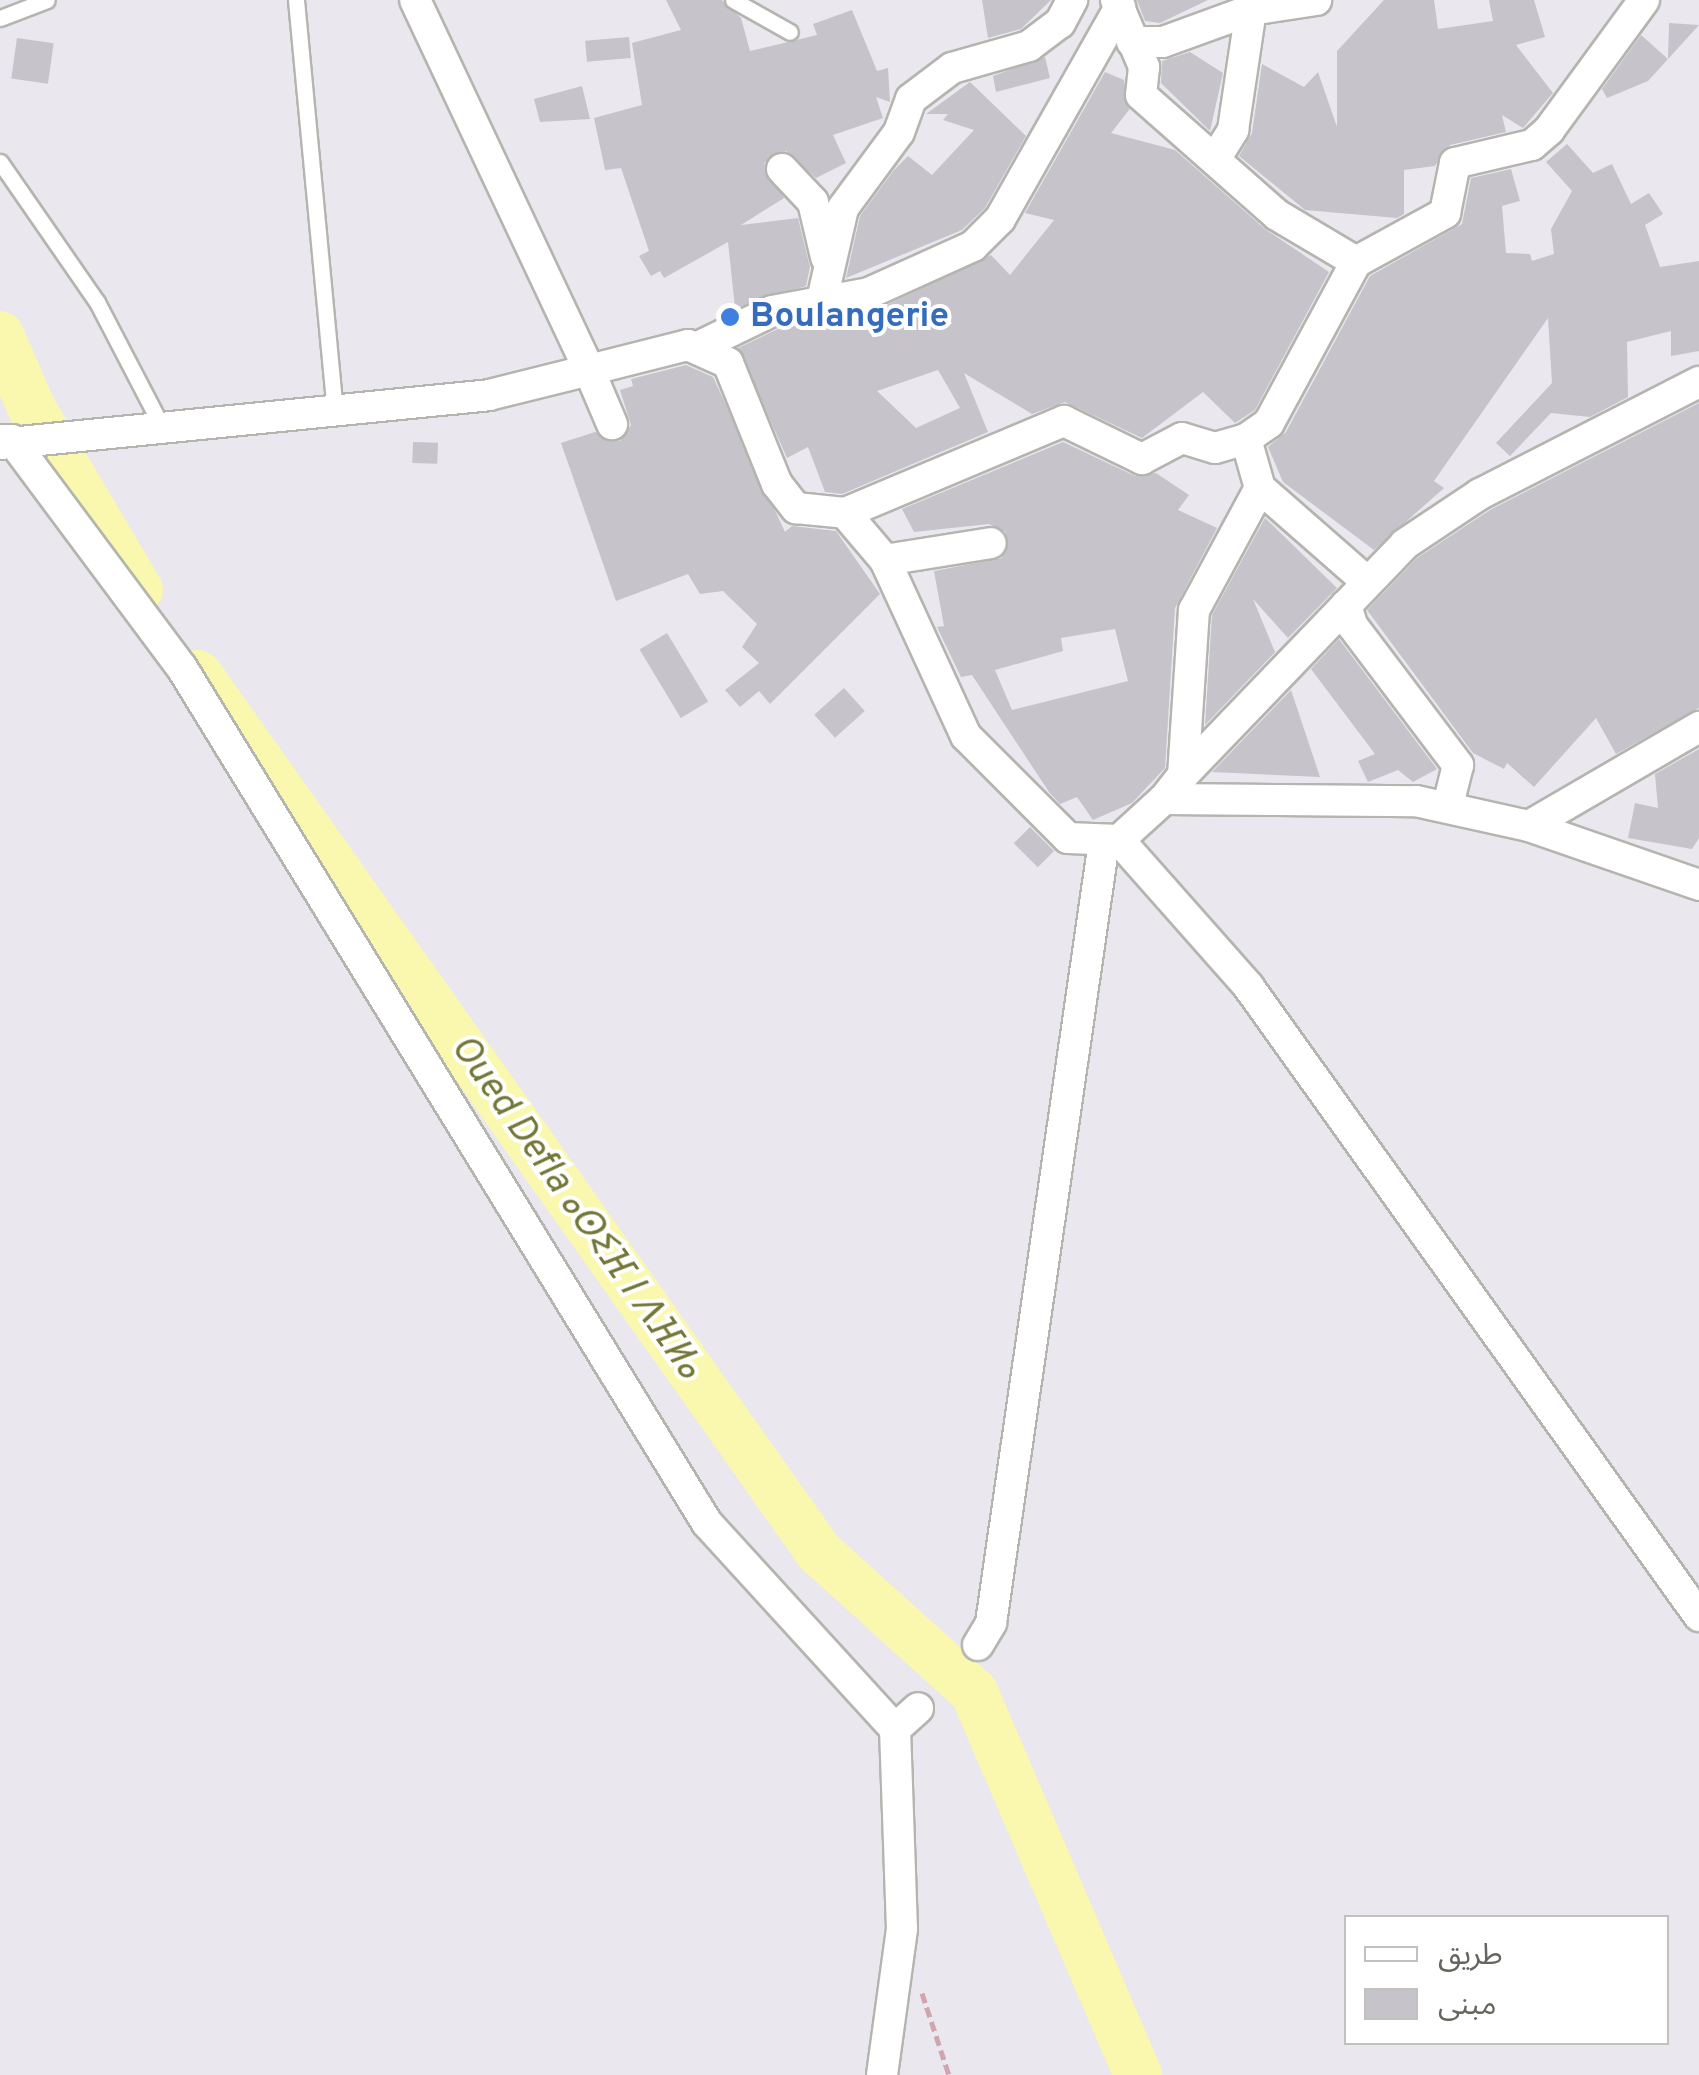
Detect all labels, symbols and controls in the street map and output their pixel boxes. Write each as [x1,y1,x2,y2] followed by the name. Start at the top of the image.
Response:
[750,296,949,338] place label: Boulangerie
[719,306,741,328] marker: Boulangerie
[439,1027,711,1389] water label: Oued Defla ⴰⵙⵉⴼ ⵏ ⴷⴼⵍⴰ
[1344,1915,1669,2045] legend
[1438,1938,1503,1975] text: طريق
[1438,1988,1496,2025] text: مبنى

